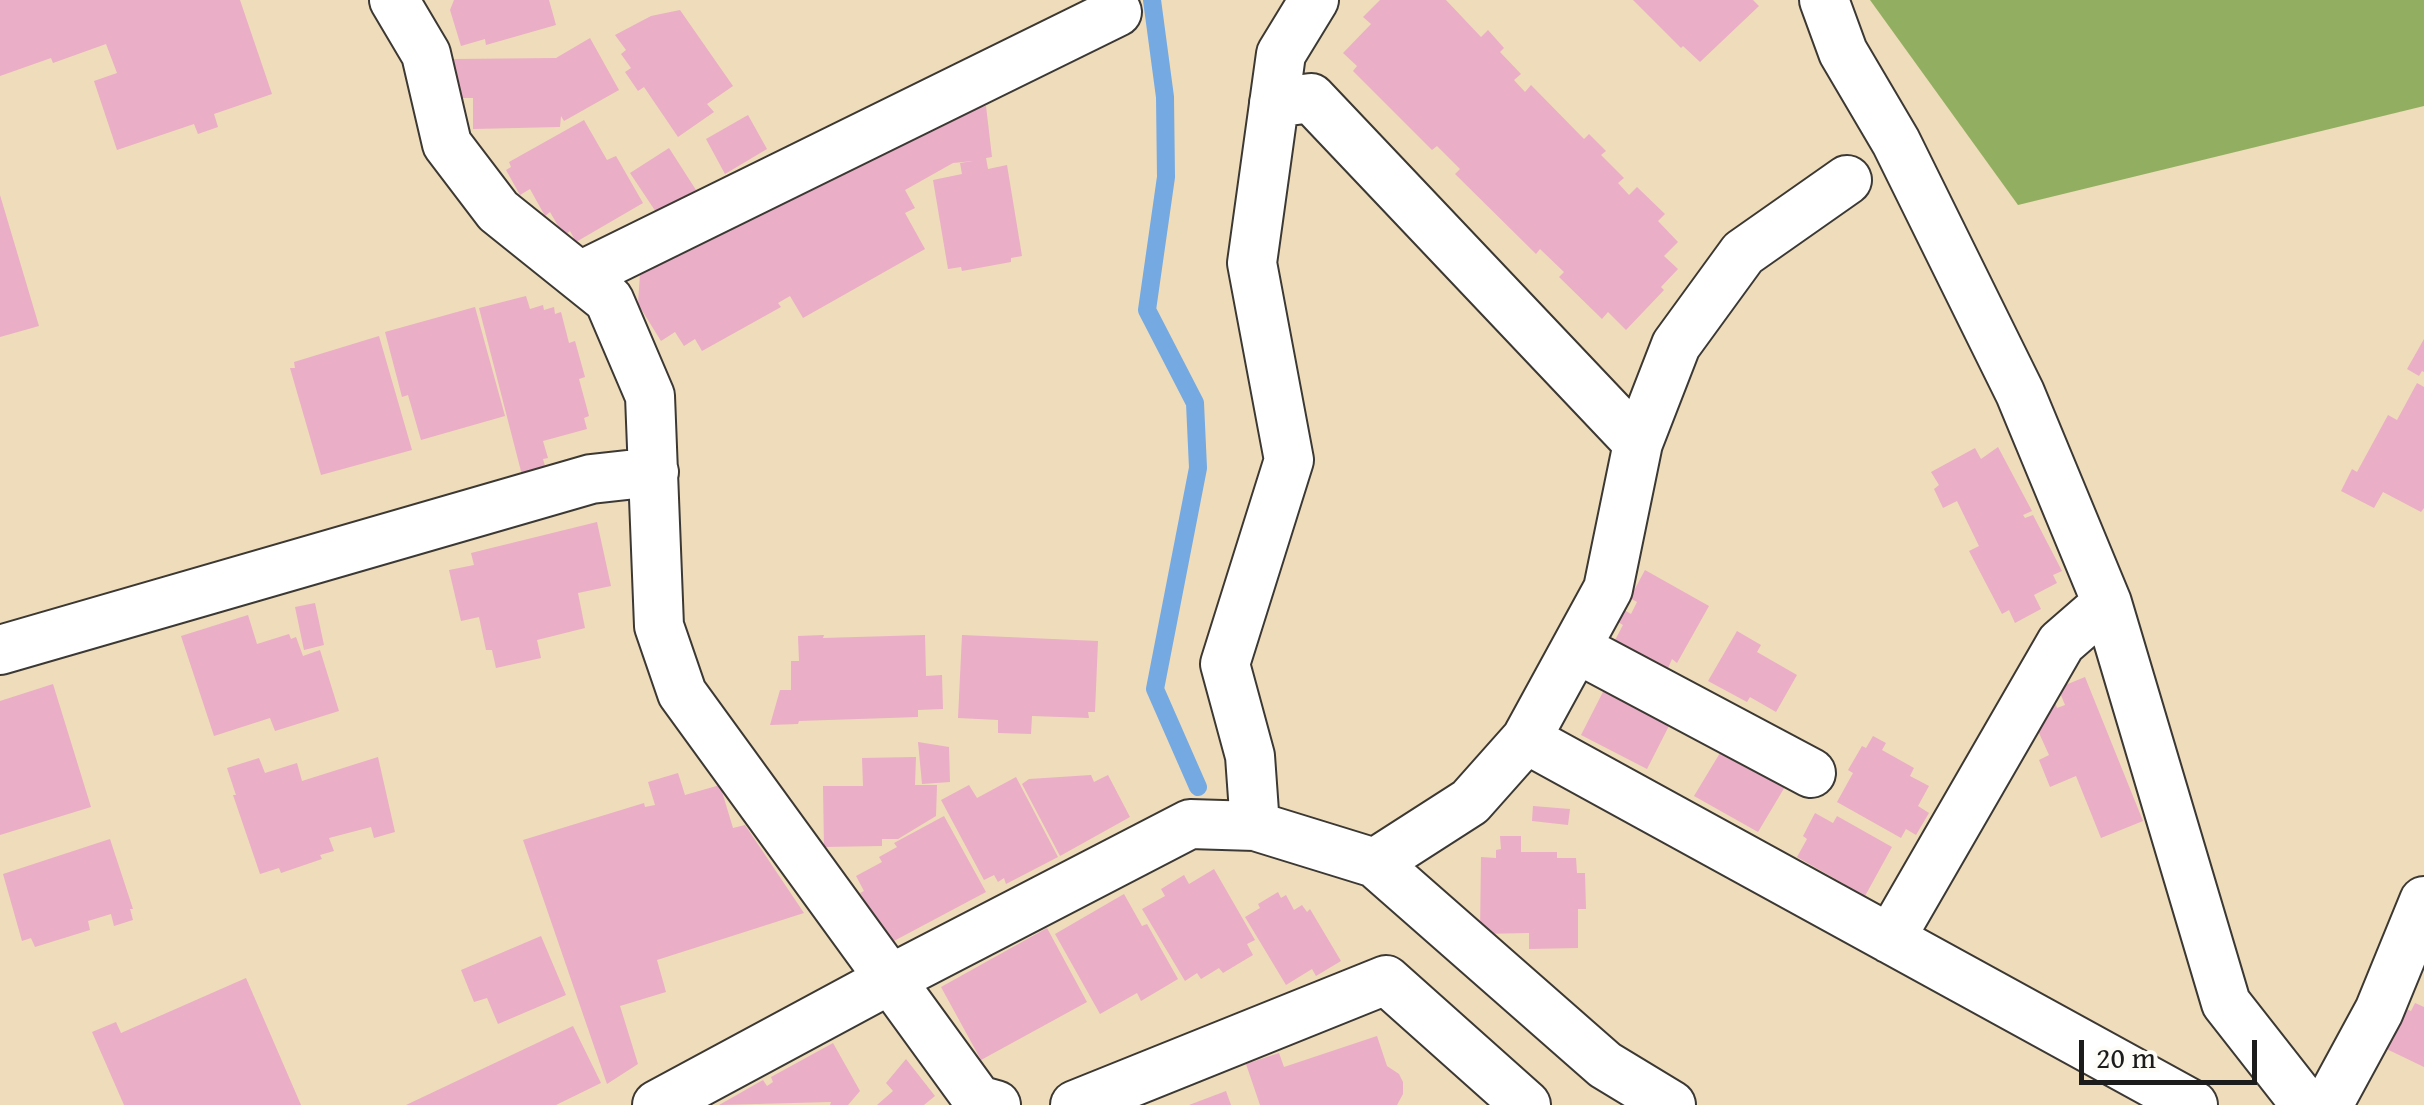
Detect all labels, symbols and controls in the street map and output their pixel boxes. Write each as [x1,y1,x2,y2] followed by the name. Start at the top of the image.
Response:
[2084,1020,2262,1082] scale bar
[2096,1035,2156,1079] text: 20 m

